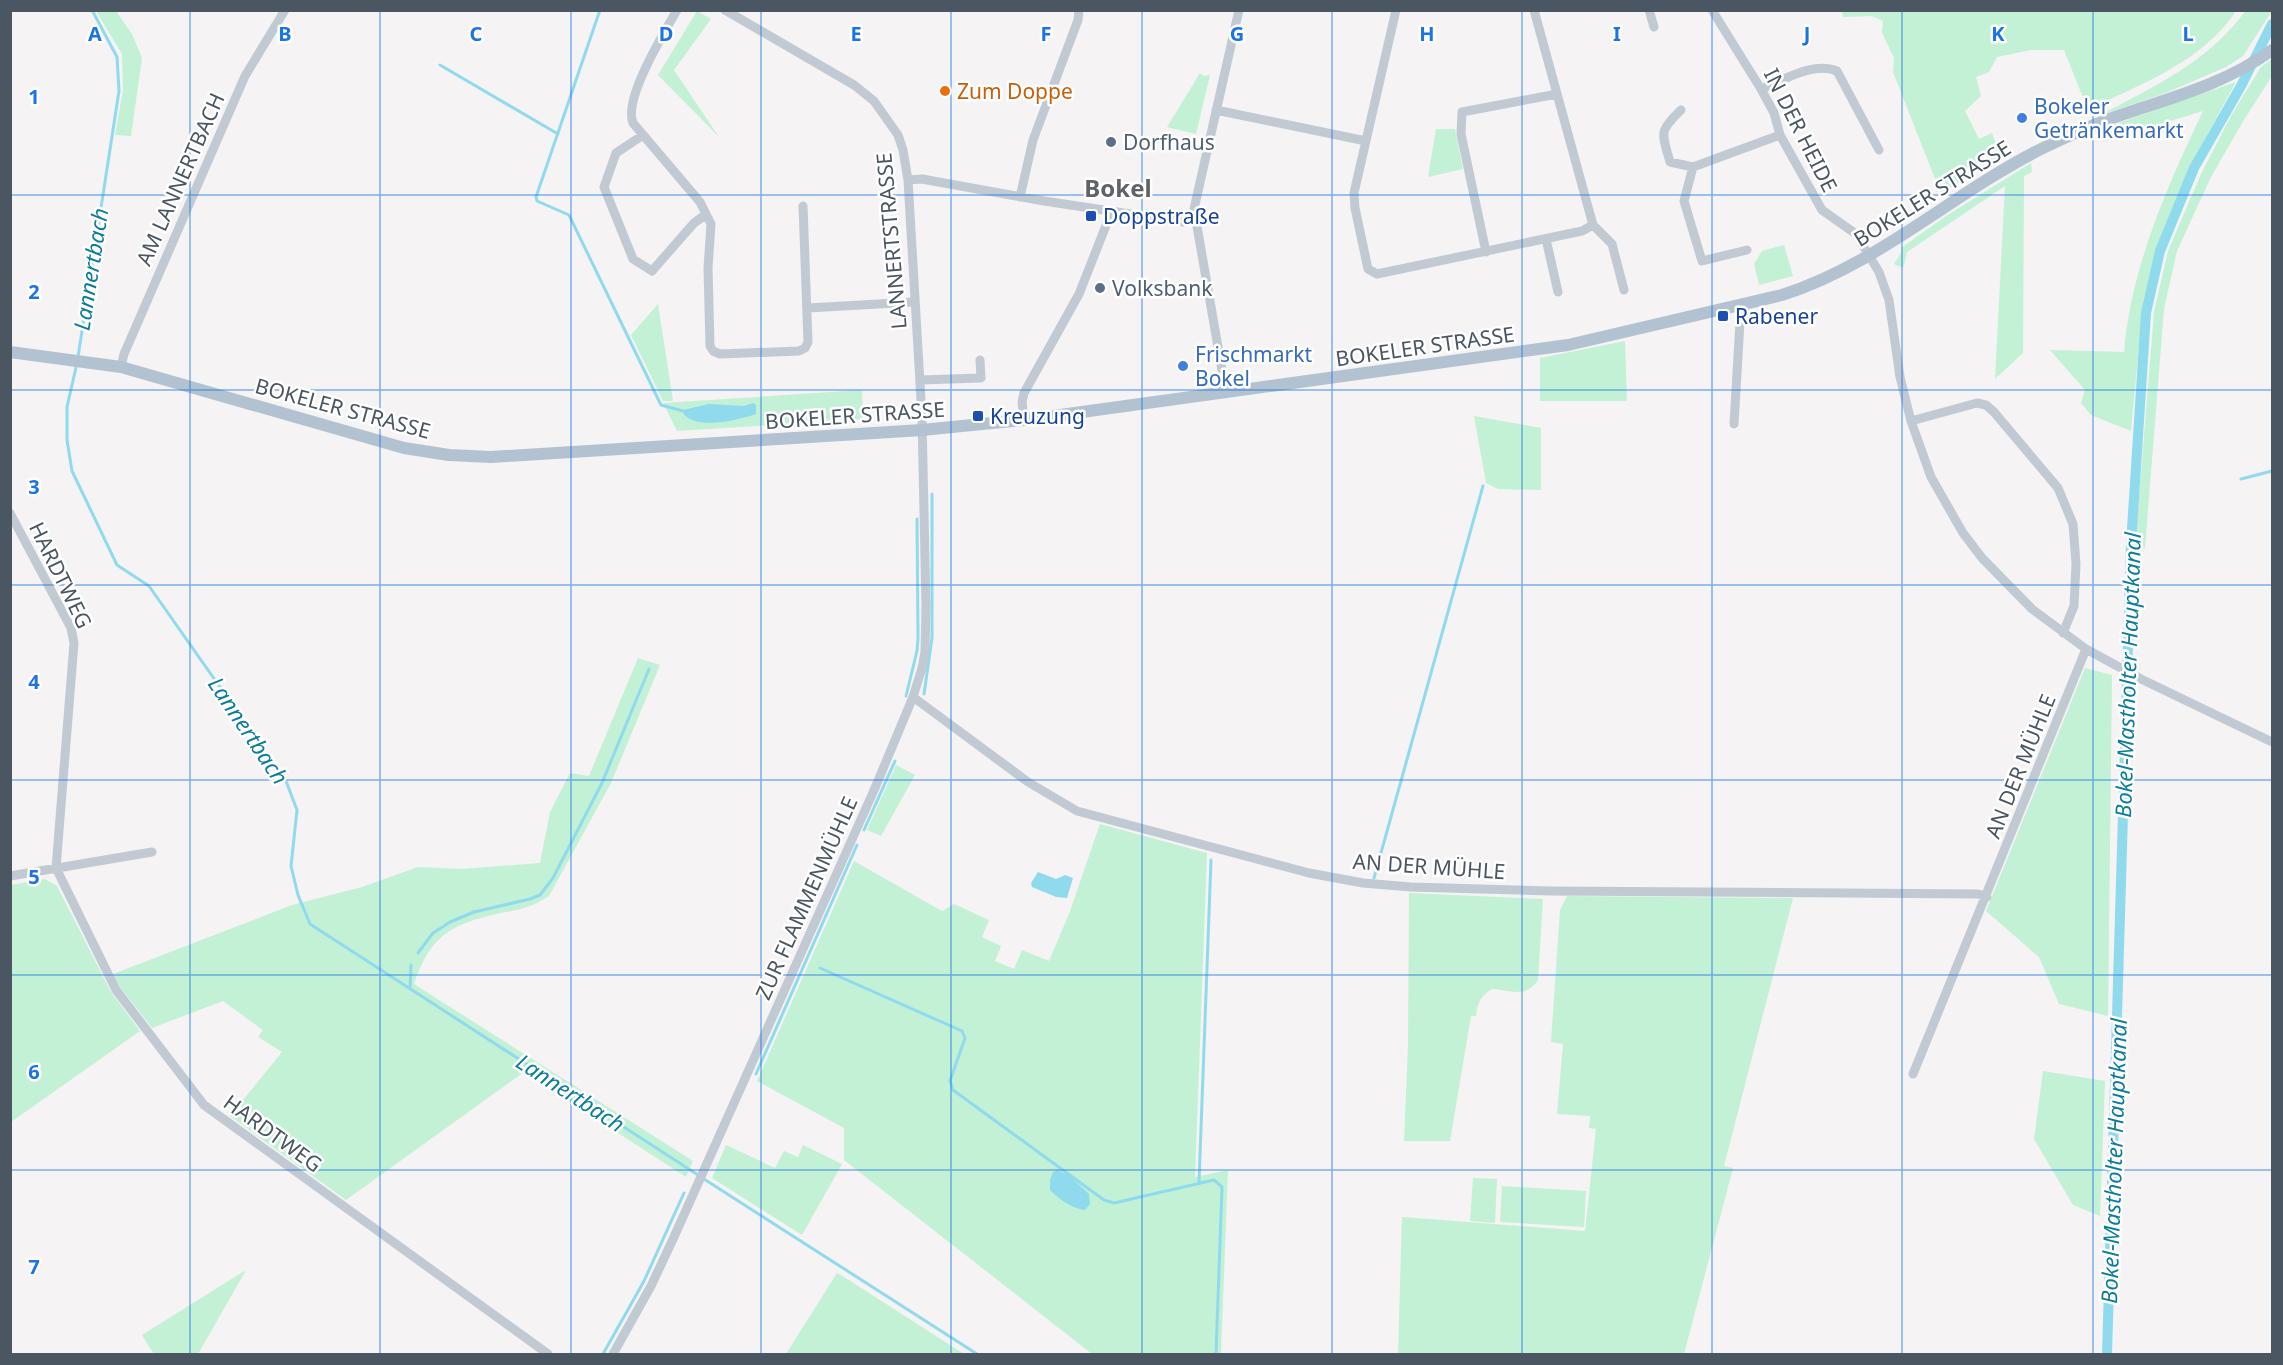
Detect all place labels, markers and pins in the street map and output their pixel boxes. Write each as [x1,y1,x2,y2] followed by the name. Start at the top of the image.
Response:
[957,77,1073,105] place label: Zum Doppe
[938,84,952,98] marker: Zum Doppe
[2034,92,2184,144] place label: Bokeler Getränkemarkt
[2015,111,2029,125] marker: Bokeler Getränkemarkt
[1123,128,1215,156] place label: Dorfhaus
[1104,135,1118,149] marker: Dorfhaus
[1103,202,1220,230] place label: Doppstraße
[1084,209,1098,223] marker: Doppstraße
[1112,274,1213,302] place label: Volksbank
[1093,281,1107,295] marker: Volksbank
[1735,302,1818,330] place label: Rabener
[1716,309,1730,323] marker: Rabener
[1195,340,1312,392] place label: Frischmarkt Bokel
[1176,359,1190,373] marker: Frischmarkt Bokel
[990,402,1085,430] place label: Kreuzung
[971,409,985,423] marker: Kreuzung

